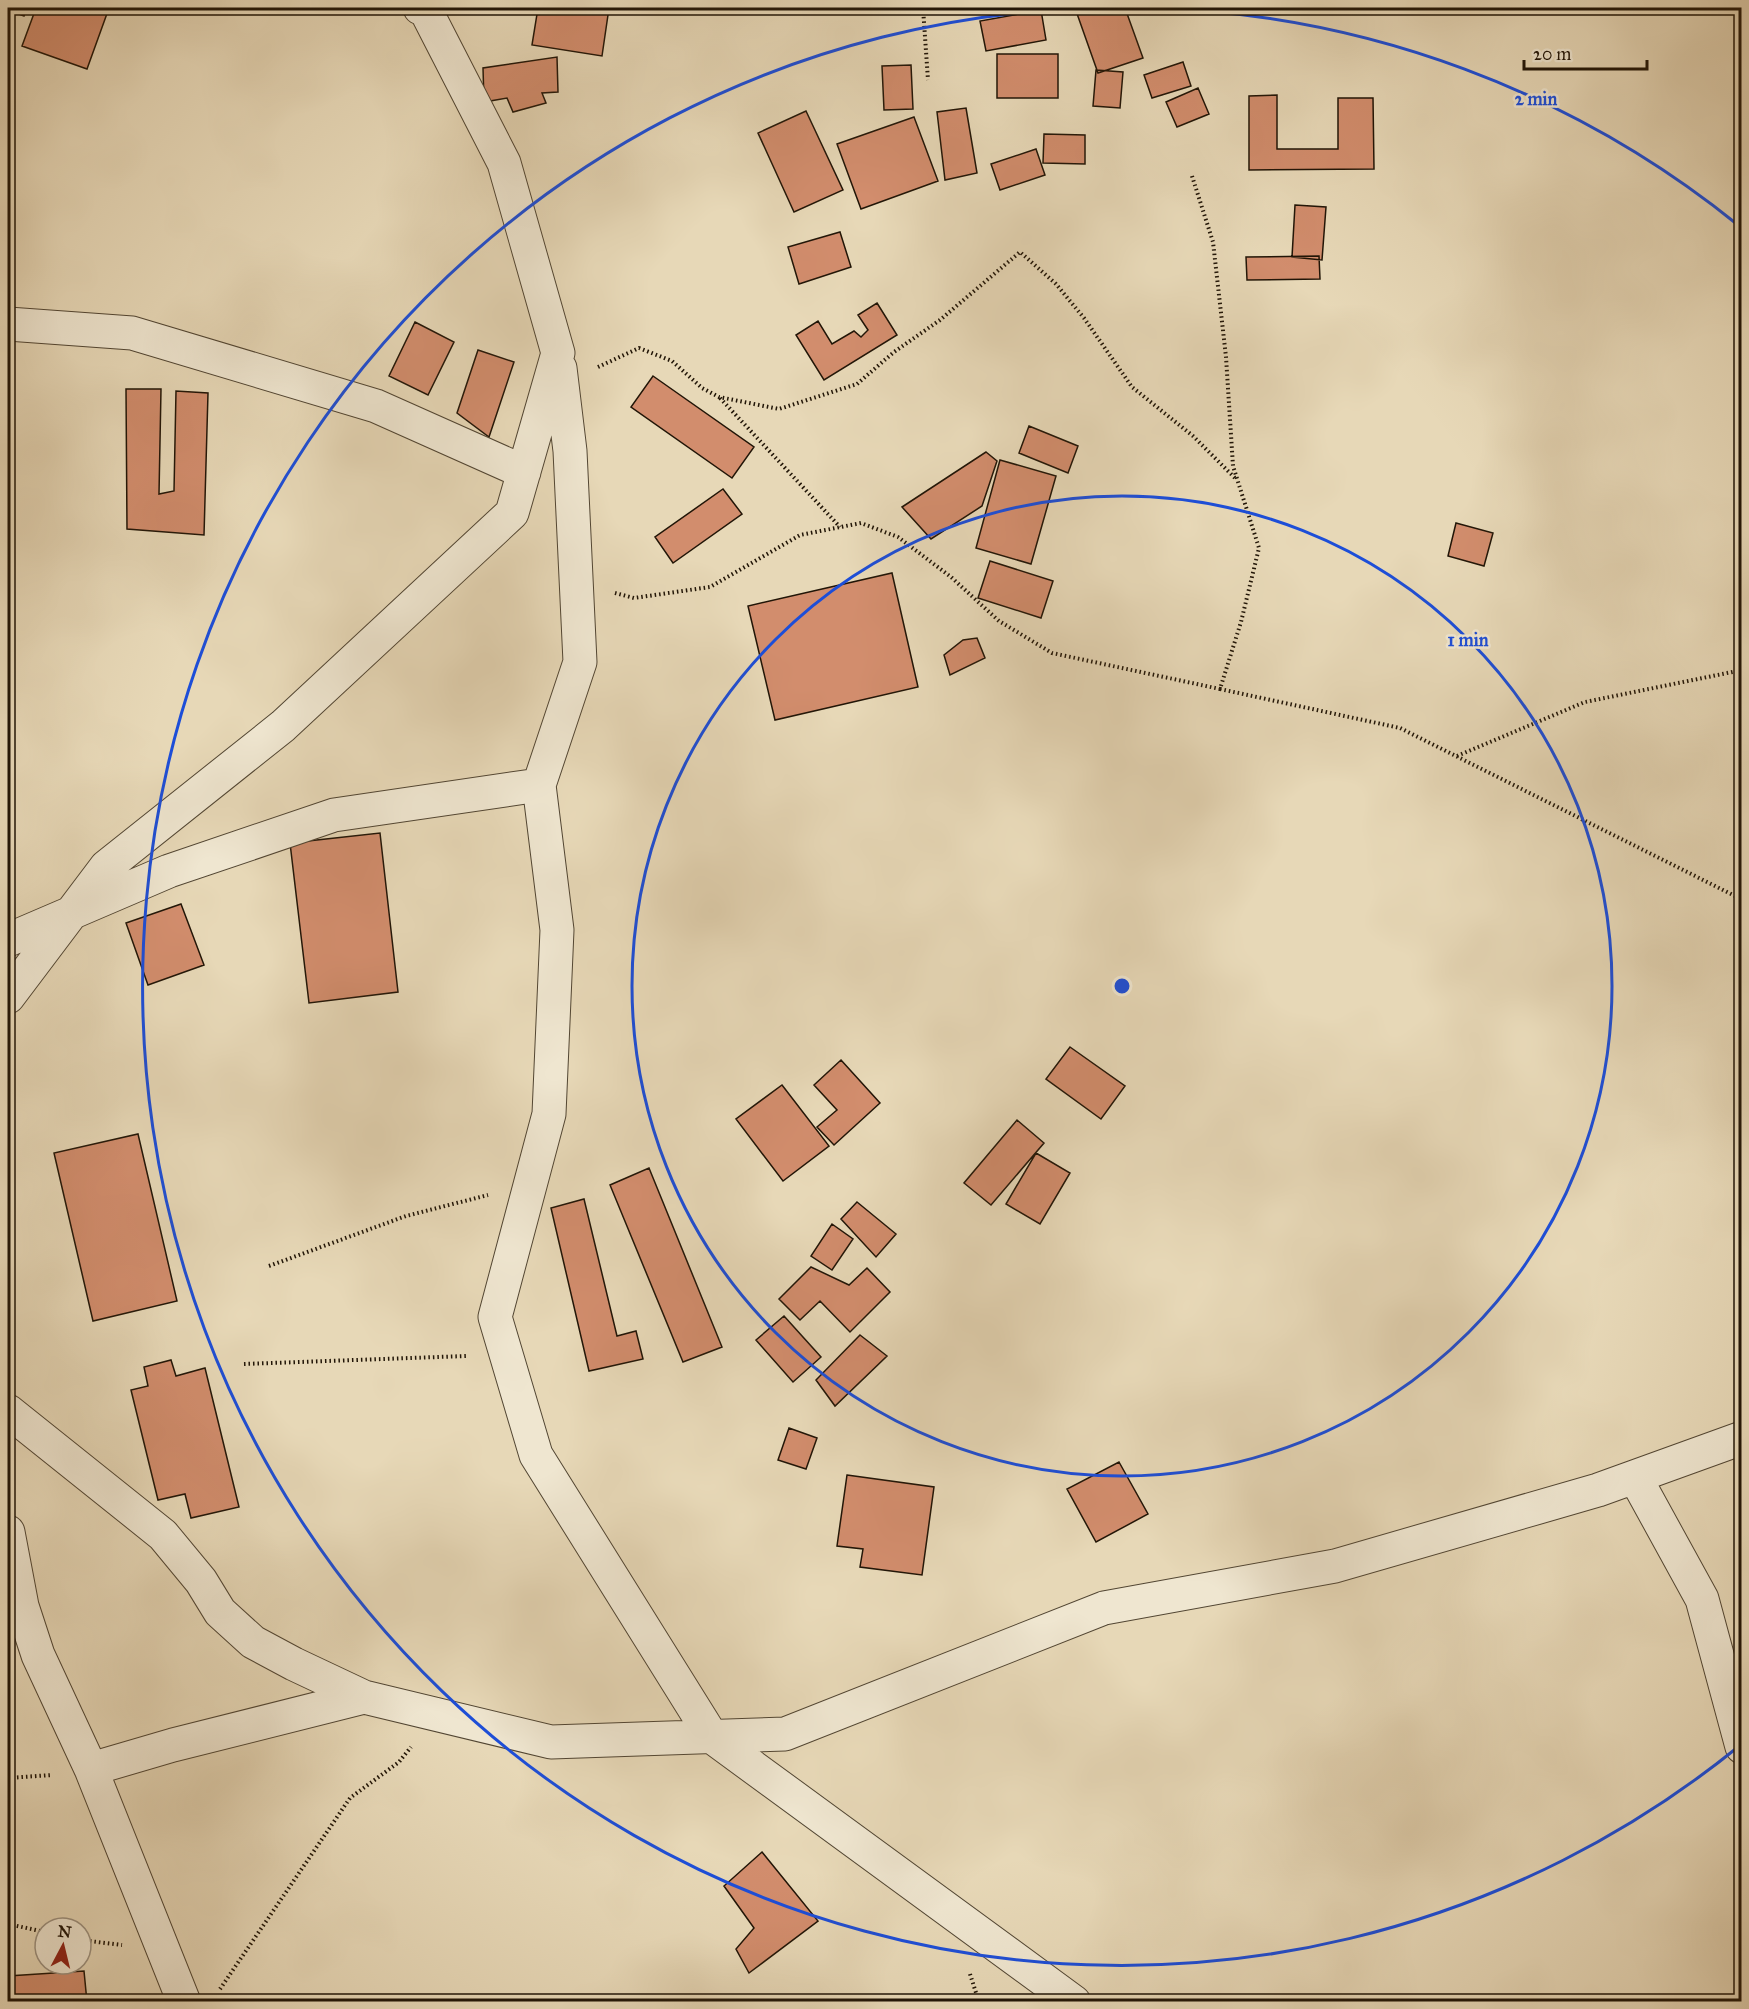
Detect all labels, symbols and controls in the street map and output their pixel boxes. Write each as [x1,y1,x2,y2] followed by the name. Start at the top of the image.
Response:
[1524,33,1647,71] scale bar
[1533,43,1571,65] text: 20 m
[1515,88,1558,110] text: 2 min
[1448,629,1489,651] text: 1 min
[1112,976,1132,996] centre of rings
[33,1916,93,1976] north arrow
[57,1921,73,1942] text: N

